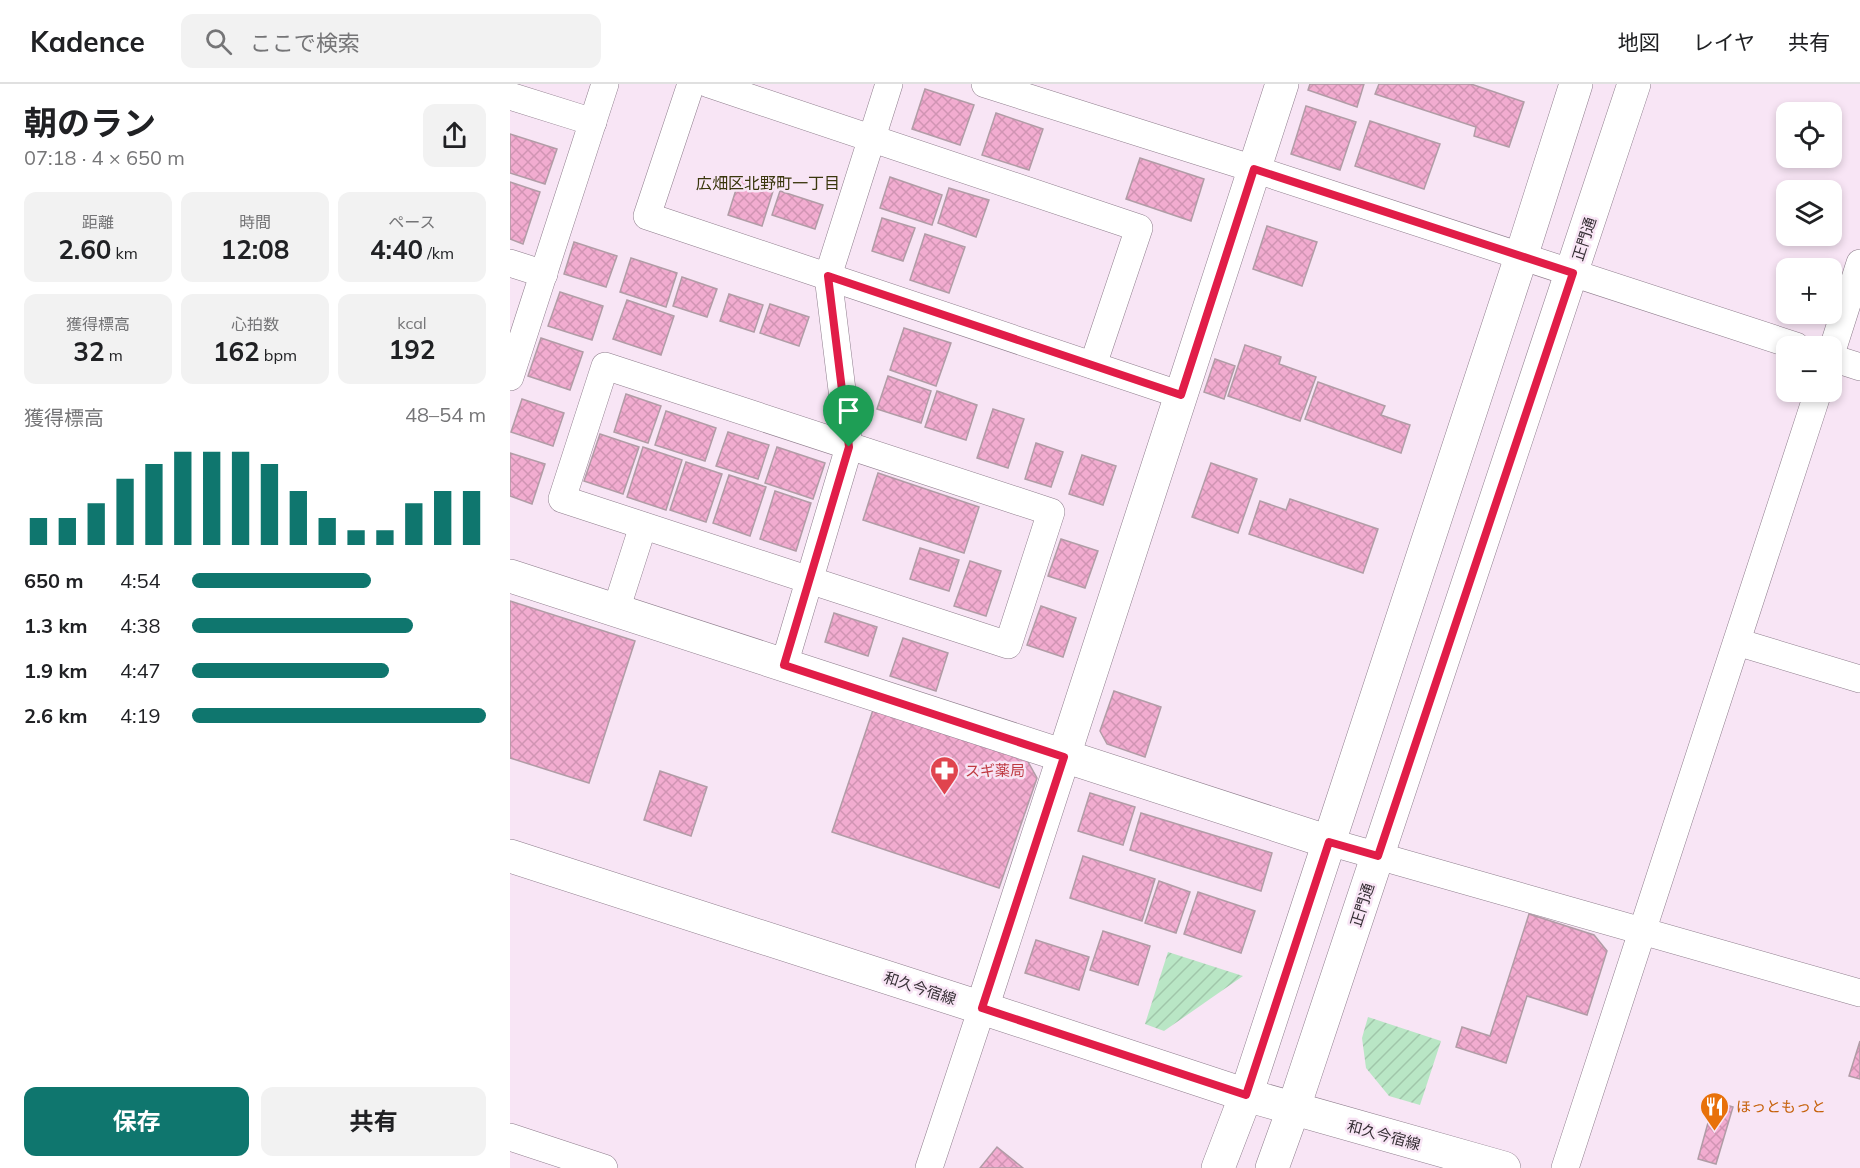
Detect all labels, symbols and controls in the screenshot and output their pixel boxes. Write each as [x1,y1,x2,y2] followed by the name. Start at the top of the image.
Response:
[181,14,601,68] search box
[30,24,145,59] text: Kadence
[202,25,235,58] icon: search
[250,29,360,57] text: ここで検索
[1618,29,1660,55] text: 地図
[1693,29,1755,55] text: レイヤ
[1788,29,1830,55] text: 共有
[24,102,156,143] text: 朝のラン
[1776,102,1842,402] map controls
[1776,102,1842,168] button: locate
[423,104,486,167] button: share
[24,145,185,170] text: 07:18 · 4 × 650 m
[696,173,840,193] district label: 広畑区北野町一丁目
[1776,180,1842,246] button: layers
[82,212,114,232] text: 距離
[239,212,271,232] text: 時間
[388,212,436,232] text: ペース
[1568,215,1600,263] street label: 正門通
[58,233,111,266] text: 2.60
[221,233,289,266] text: 12:08
[370,233,423,266] text: 4:40
[111,243,138,263] text: km
[423,243,454,263] text: /km
[1776,258,1842,324] button: +
[397,313,427,333] text: kcal
[66,314,130,334] text: 獲得標高
[231,314,279,334] text: 心拍数
[389,333,435,366] text: 192
[73,335,104,368] text: 32
[213,335,260,368] text: 162
[1776,336,1842,402] button: −
[104,345,123,365] text: m
[260,345,297,365] text: bpm
[823,385,874,447] pin
[832,394,865,427] icon: arrive
[405,402,486,427] text: 48–54 m
[24,405,104,430] text: 獲得標高
[24,568,83,593] text: 650 m
[120,568,161,593] text: 4:54
[24,613,87,638] text: 1.3 km
[120,613,161,638] text: 4:38
[24,658,87,683] text: 1.9 km
[120,658,161,683] text: 4:47
[24,703,87,728] text: 2.6 km
[120,703,161,728] text: 4:19
[928,754,960,796] pharmacy icon: スギ薬局
[965,761,1025,780] place label: スギ薬局
[1346,881,1378,929] street label: 正門通
[881,967,959,1009] street label: 和久今宿線
[24,1087,249,1156] button: 保存
[261,1087,486,1156] button: 共有
[1699,1090,1731,1132] restaurant icon: ほっともっと
[1736,1097,1826,1116] place label: ほっともっと
[1345,1116,1423,1154] street label: 和久今宿線

